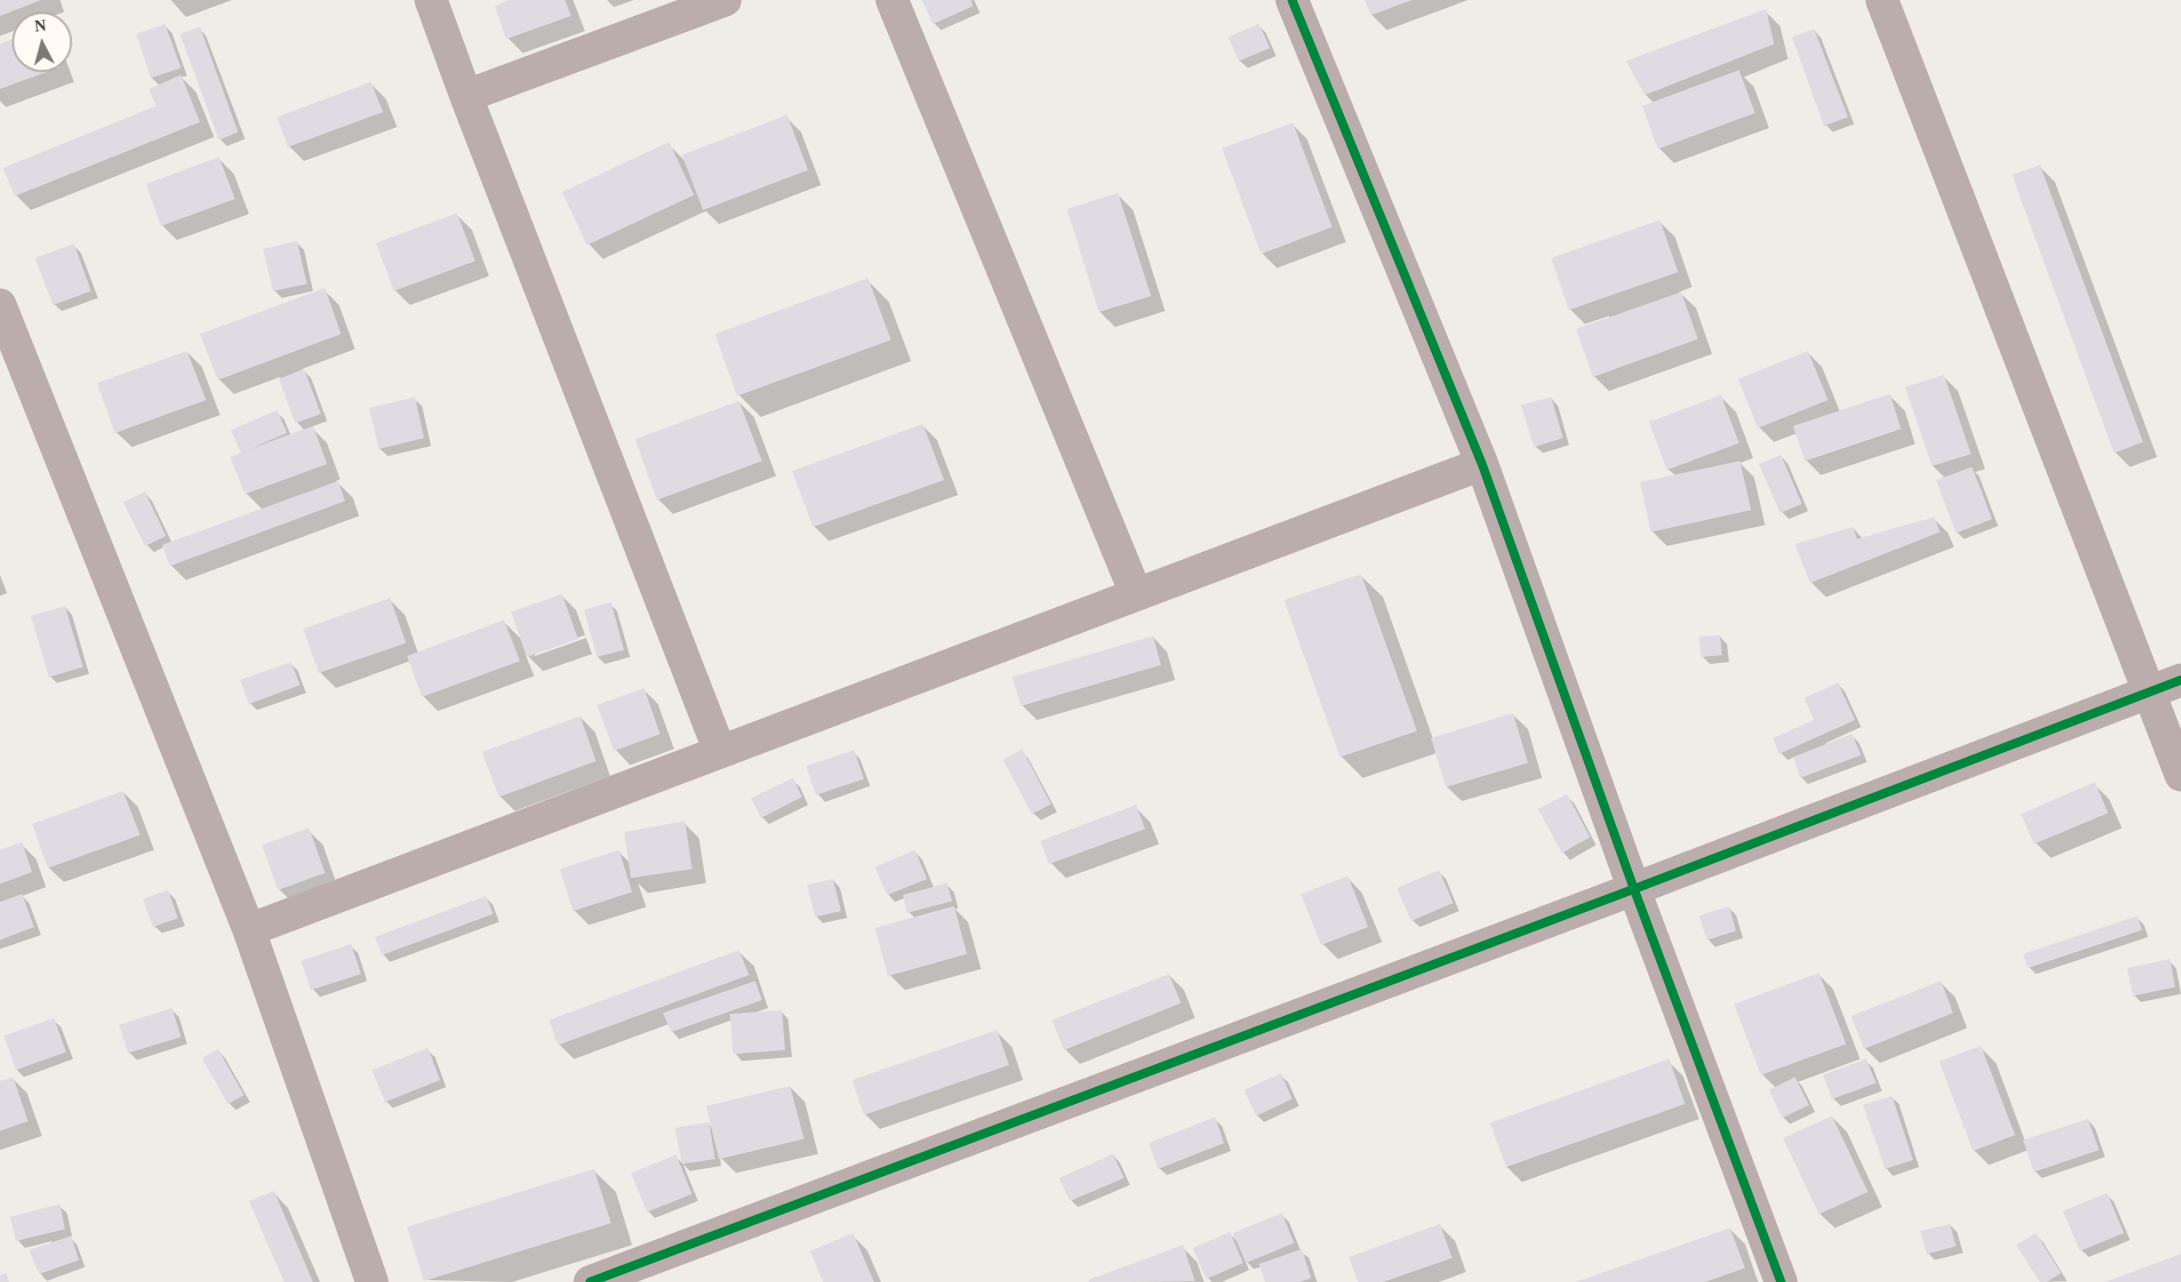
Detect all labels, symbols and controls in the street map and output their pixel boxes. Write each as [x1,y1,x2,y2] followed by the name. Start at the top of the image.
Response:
[12,12,72,72] north arrow
[34,17,47,35] text: N

